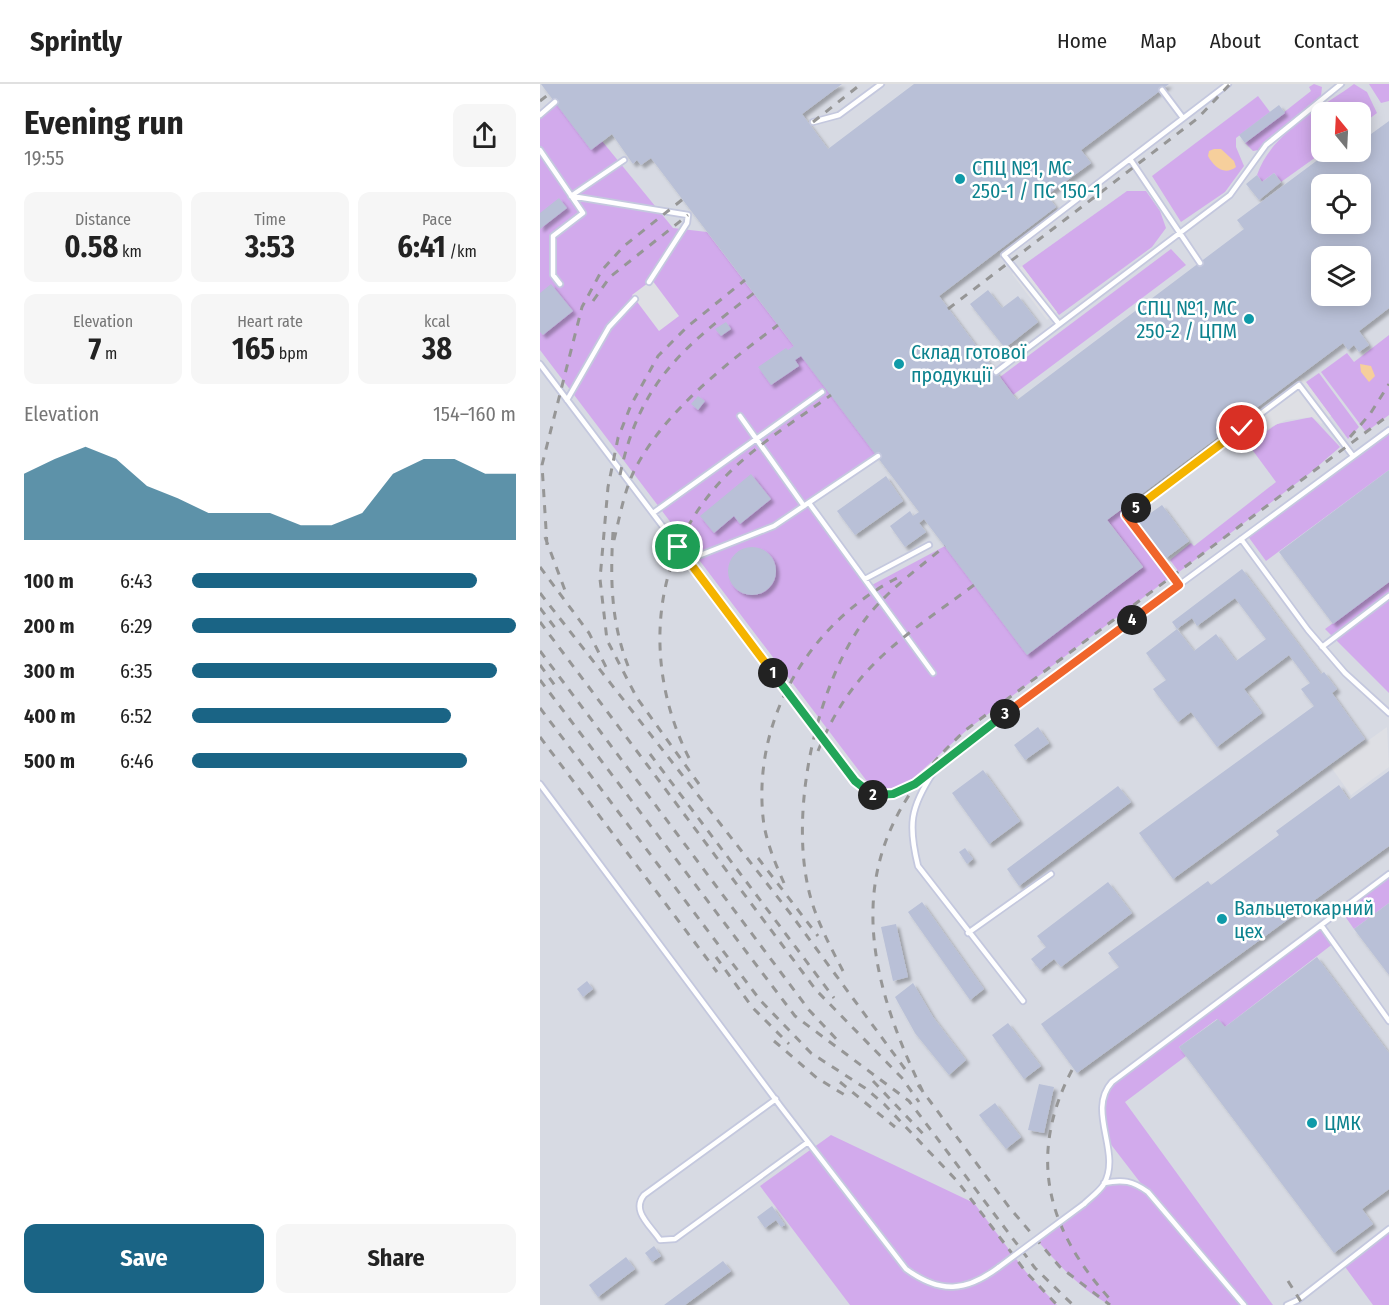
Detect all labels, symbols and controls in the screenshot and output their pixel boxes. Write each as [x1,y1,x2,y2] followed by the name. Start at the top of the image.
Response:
[30,25,122,58] text: Sprintly
[1057,28,1107,54] text: Home
[1140,28,1177,54] text: Map
[1210,28,1261,54] text: About
[1294,28,1359,54] text: Contact
[1311,102,1371,162] north arrow
[1311,102,1371,306] map controls
[24,103,184,143] text: Evening run
[453,104,516,167] button: share
[24,146,64,170] text: 19:55
[972,156,1101,203] place label: СПЦ №1, МС 250-1 / ПС 150-1
[953,172,967,186] marker: СПЦ №1, МС 250-1 / ПС 150-1
[1311,174,1371,234] button: locate
[75,210,131,229] text: Distance
[254,210,286,229] text: Time
[422,210,452,229] text: Pace
[64,229,118,265] text: 0.58
[245,229,295,265] text: 3:53
[397,229,446,265] text: 6:41
[118,242,142,261] text: km
[446,242,477,261] text: /km
[1311,246,1371,306] button: layers
[1137,296,1237,343] place label: СПЦ №1, МС 250-2 / ЦПМ
[73,312,133,331] text: Elevation
[237,312,303,331] text: Heart rate
[424,312,450,331] text: kcal
[1242,312,1256,326] marker: СПЦ №1, МС 250-2 / ЦПМ
[89,331,101,367] text: 7
[232,331,275,367] text: 165
[422,331,452,367] text: 38
[911,340,1027,387] place label: Склад готової продукції
[101,344,117,363] text: m
[275,344,308,363] text: bpm
[892,357,906,371] marker: Склад готової продукції
[24,402,99,426] text: Elevation
[433,402,516,426] text: 154–160 m
[1216,402,1267,453] pin
[1225,411,1258,444] icon: check
[1121,493,1151,523] pin: 5
[1132,498,1140,517] text: 5
[652,521,703,572] pin
[661,530,694,563] icon: arrive
[24,569,74,593] text: 100 m
[120,569,152,593] text: 6:43
[1117,605,1147,635] pin: 4
[1128,610,1136,629] text: 4
[24,614,75,638] text: 200 m
[120,614,153,638] text: 6:29
[758,658,788,688] pin: 1
[24,659,75,683] text: 300 m
[120,659,153,683] text: 6:35
[770,663,776,682] text: 1
[990,699,1020,729] pin: 3
[24,704,76,728] text: 400 m
[120,704,152,728] text: 6:52
[1001,704,1009,723] text: 3
[24,749,75,773] text: 500 m
[120,749,154,773] text: 6:46
[858,780,888,810] pin: 2
[869,785,877,804] text: 2
[1234,896,1374,943] place label: Вальцетокарний цех
[1215,912,1229,926] marker: Вальцетокарний цех
[1324,1111,1361,1135] place label: ЦМК
[1305,1116,1319,1130] marker: ЦМК
[24,1224,264,1293] button: Save
[276,1224,516,1293] button: Share

